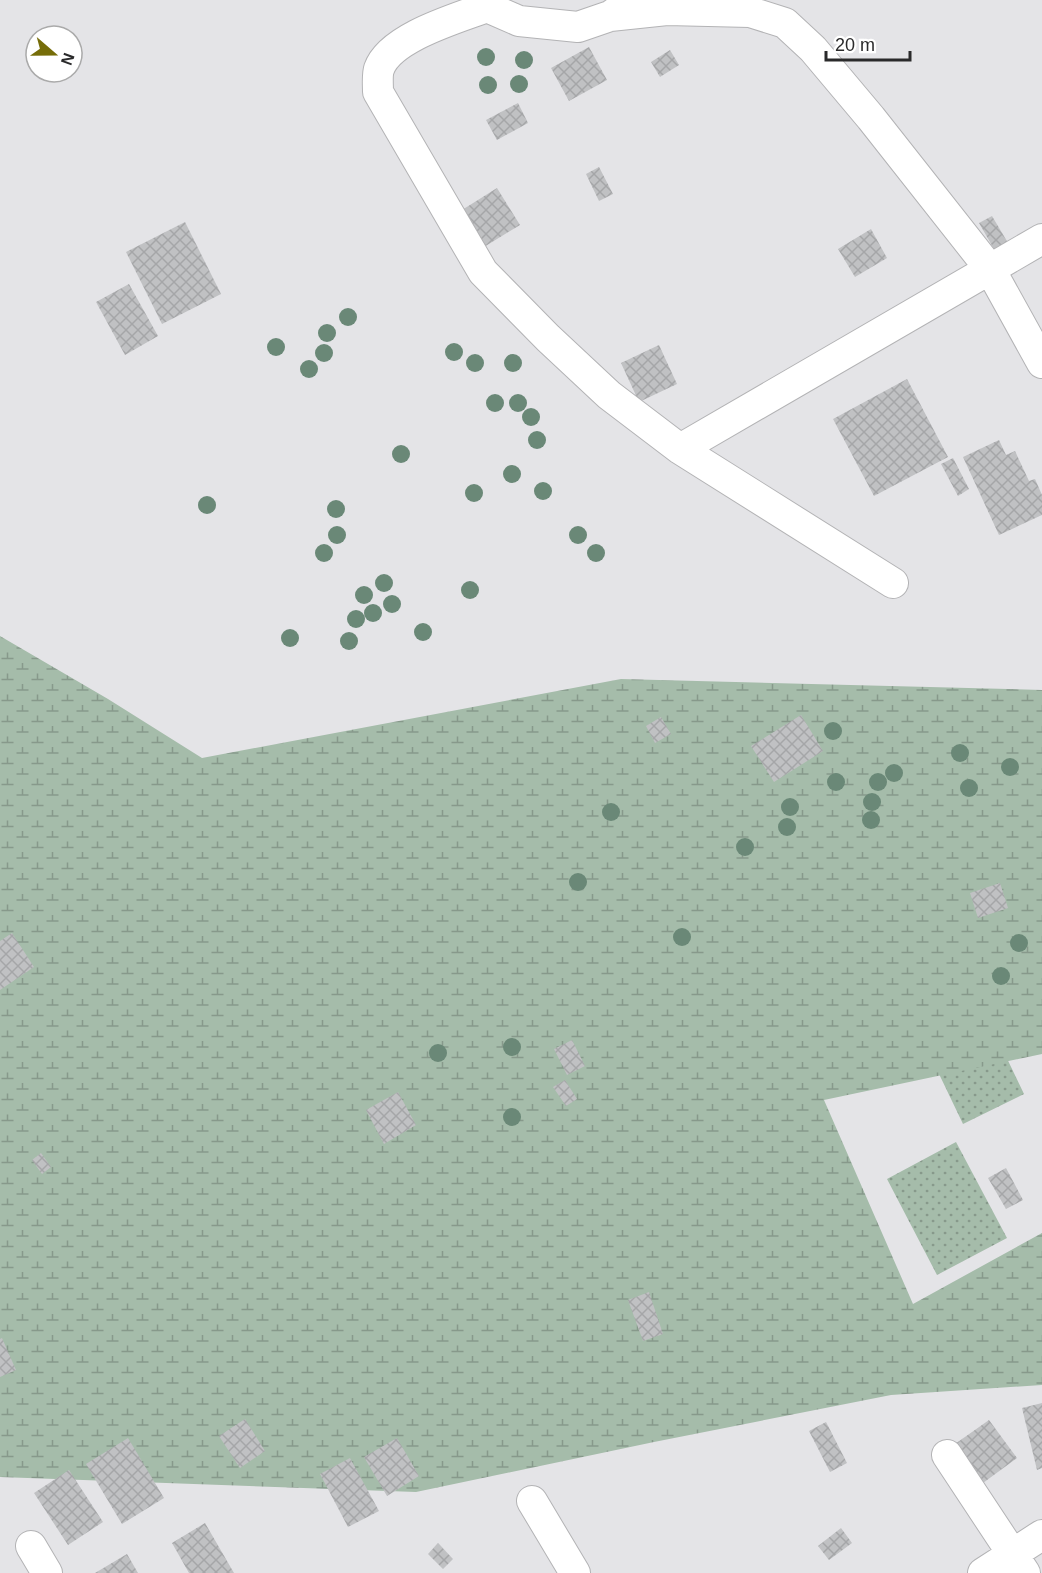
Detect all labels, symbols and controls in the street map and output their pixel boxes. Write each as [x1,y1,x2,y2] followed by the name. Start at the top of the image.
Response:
[24,24,84,84] north arrow
[826,24,910,62] scale bar
[835,35,875,55] text: 20 m
[58,51,78,67] text: N

